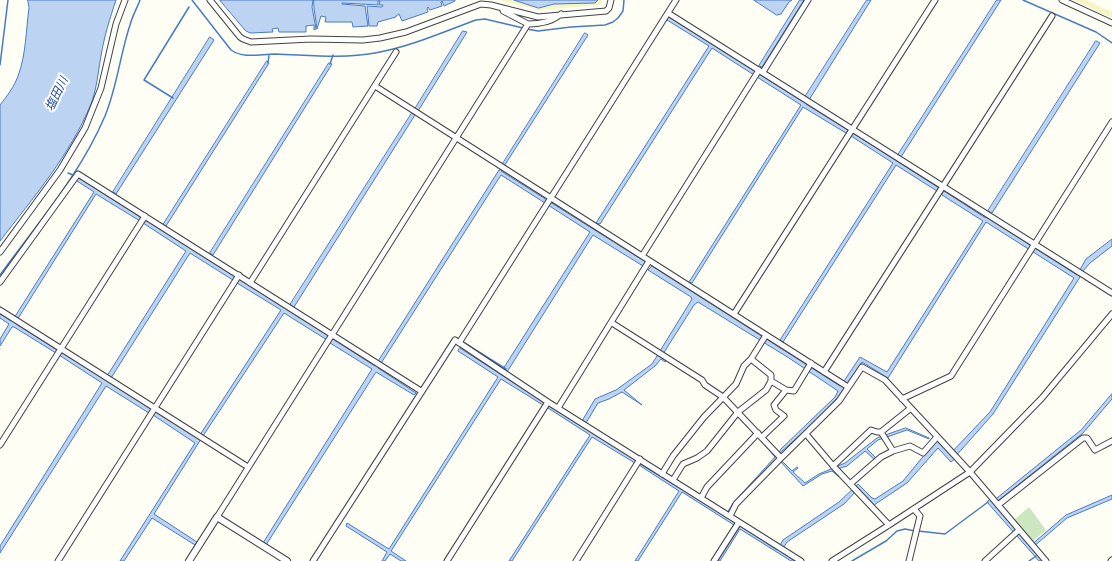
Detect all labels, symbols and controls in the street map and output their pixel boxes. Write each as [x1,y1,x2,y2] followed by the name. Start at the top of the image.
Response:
[43,75,71,113] water label: 塩田川

